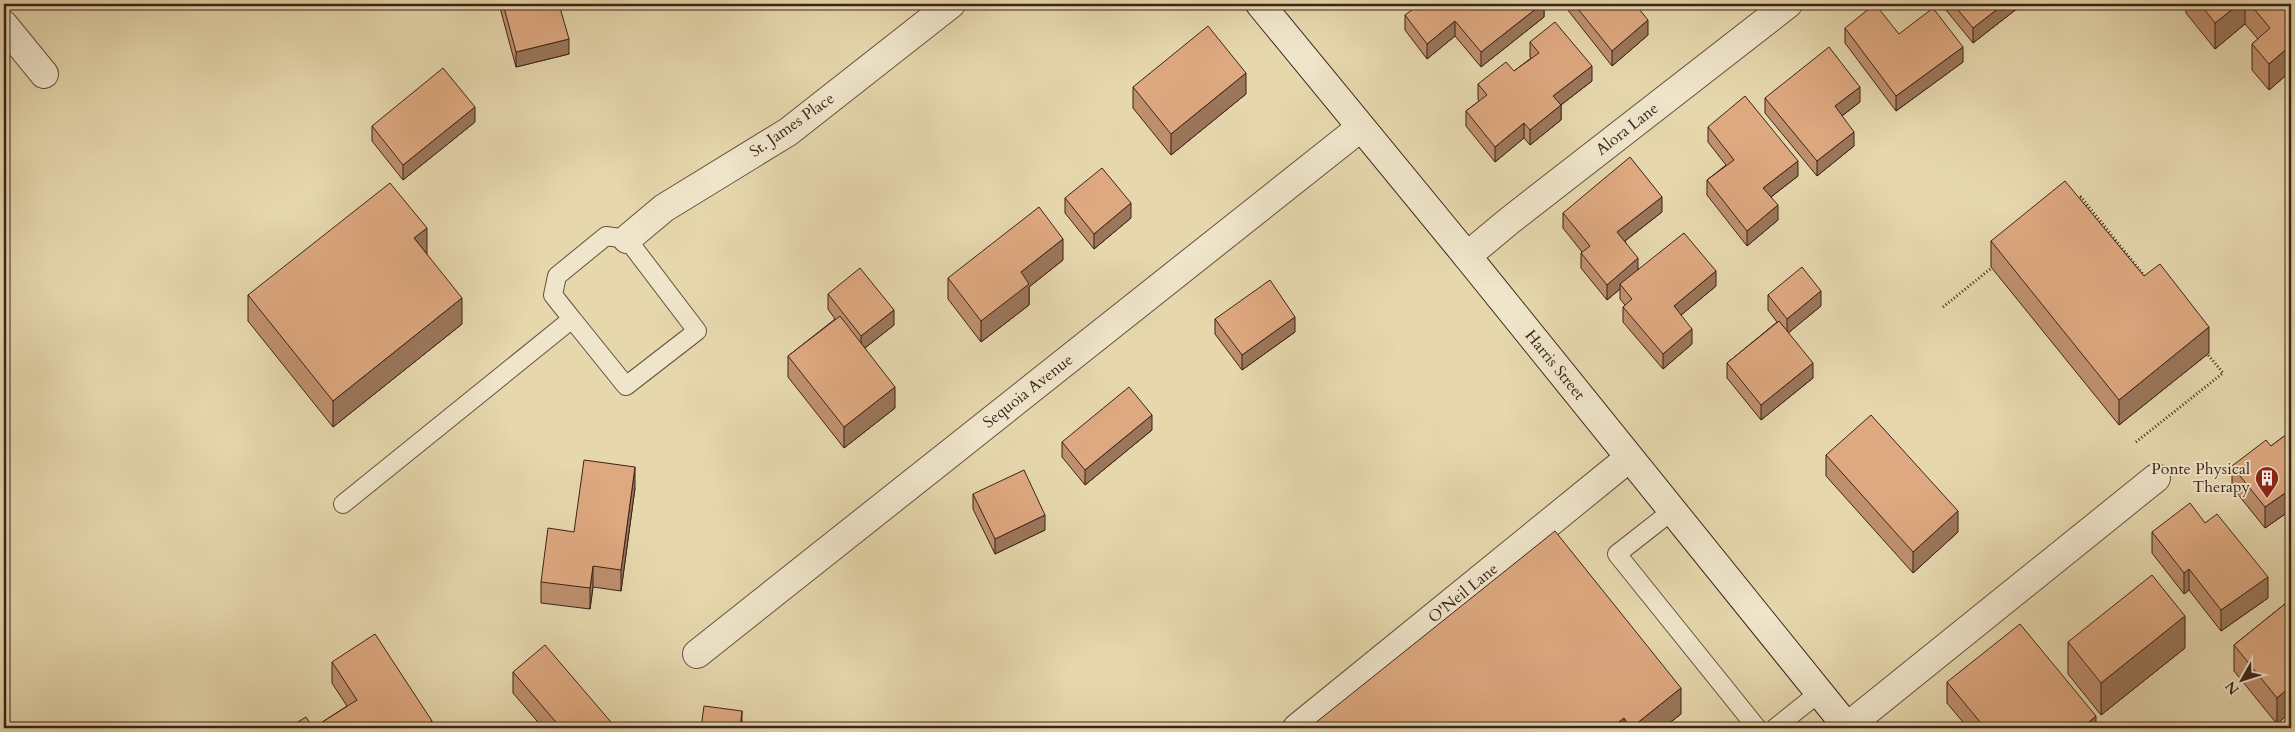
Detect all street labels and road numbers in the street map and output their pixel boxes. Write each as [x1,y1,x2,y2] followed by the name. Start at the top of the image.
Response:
[745,88,839,162] street label: St. James Place
[1591,98,1663,160] street label: Alora Lane
[1520,325,1590,405] street label: Harris Street
[978,349,1078,433] street label: Sequoia Avenue
[1423,558,1503,628] street label: O'Neil Lane

